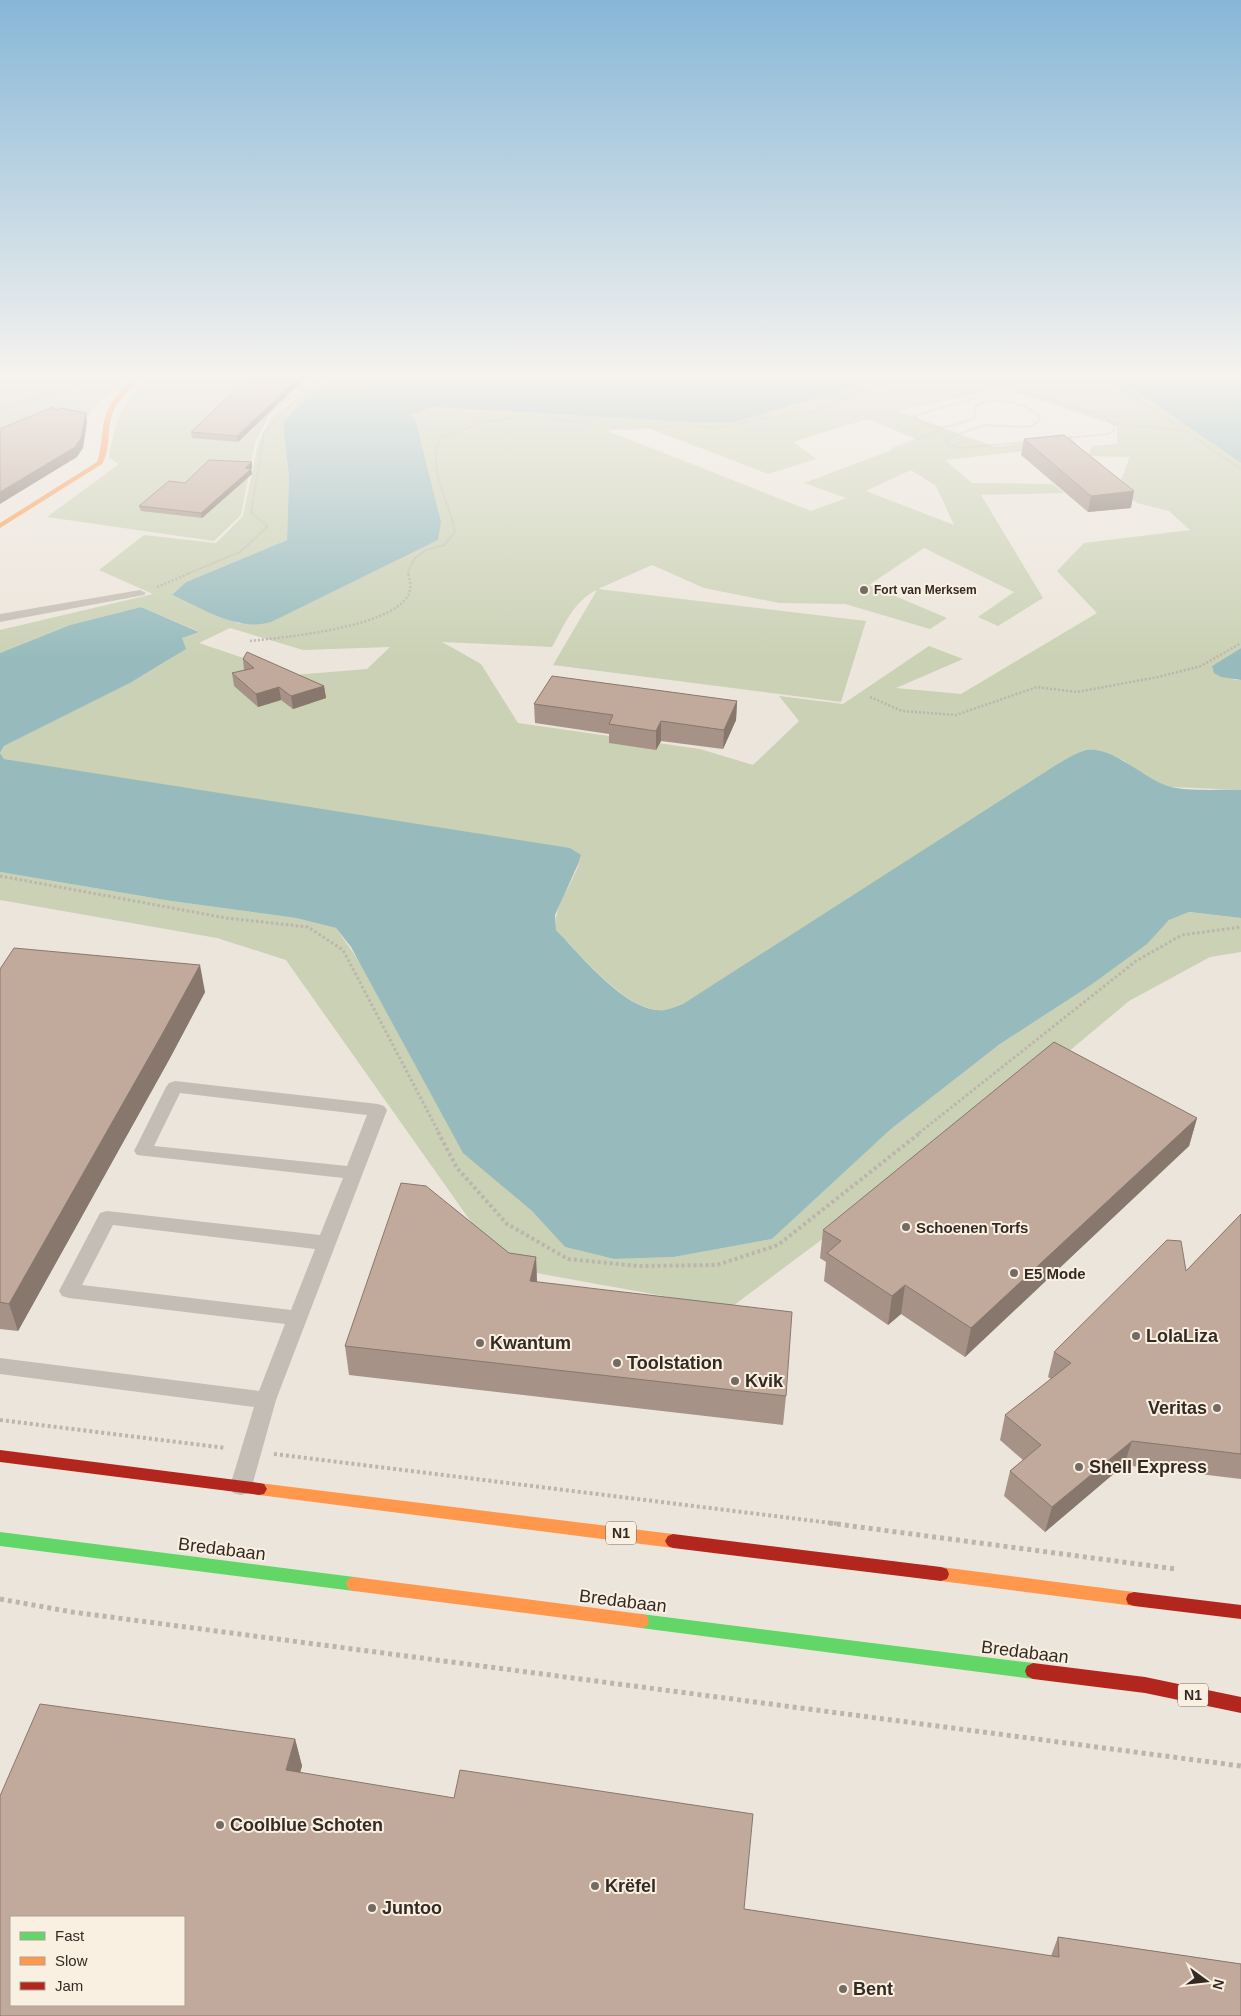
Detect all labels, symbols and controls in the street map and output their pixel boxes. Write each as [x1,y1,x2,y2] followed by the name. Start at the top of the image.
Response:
[874,583,977,597] place label: Fort van Merksem
[858,584,870,596] marker: Fort van Merksem
[916,1219,1028,1236] place label: Schoenen Torfs
[900,1221,912,1233] marker: Schoenen Torfs
[1024,1265,1086,1282] place label: E5 Mode
[1008,1267,1020,1279] marker: E5 Mode
[1146,1326,1219,1346] place label: LolaLiza
[1130,1330,1142,1342] marker: LolaLiza
[490,1333,571,1353] place label: Kwantum
[474,1337,486,1349] marker: Kwantum
[627,1353,723,1373] place label: Toolstation
[611,1357,623,1369] marker: Toolstation
[745,1371,784,1391] place label: Kvik
[729,1375,741,1387] marker: Kvik
[1148,1398,1207,1418] place label: Veritas
[1211,1402,1223,1414] marker: Veritas
[1089,1457,1207,1477] place label: Shell Express
[1073,1461,1085,1473] marker: Shell Express
[606,1522,636,1545] road number: N1
[177,1534,267,1564] street label: Bredabaan
[578,1586,668,1616] street label: Bredabaan
[980,1637,1070,1667] street label: Bredabaan
[1178,1684,1208,1706] road number: N1
[230,1815,383,1835] place label: Coolblue Schoten
[214,1819,226,1831] marker: Coolblue Schoten
[605,1876,656,1896] place label: Krëfel
[589,1880,601,1892] marker: Krëfel
[382,1898,442,1918] place label: Juntoo
[366,1902,378,1914] marker: Juntoo
[10,1916,185,2006] legend
[55,1927,85,1944] text: Fast
[55,1952,88,1969] text: Slow
[1181,1956,1231,2006] north arrow
[55,1977,83,1994] text: Jam
[1210,1977,1228,1991] text: N
[853,1979,893,1999] place label: Bent
[837,1983,849,1995] marker: Bent

